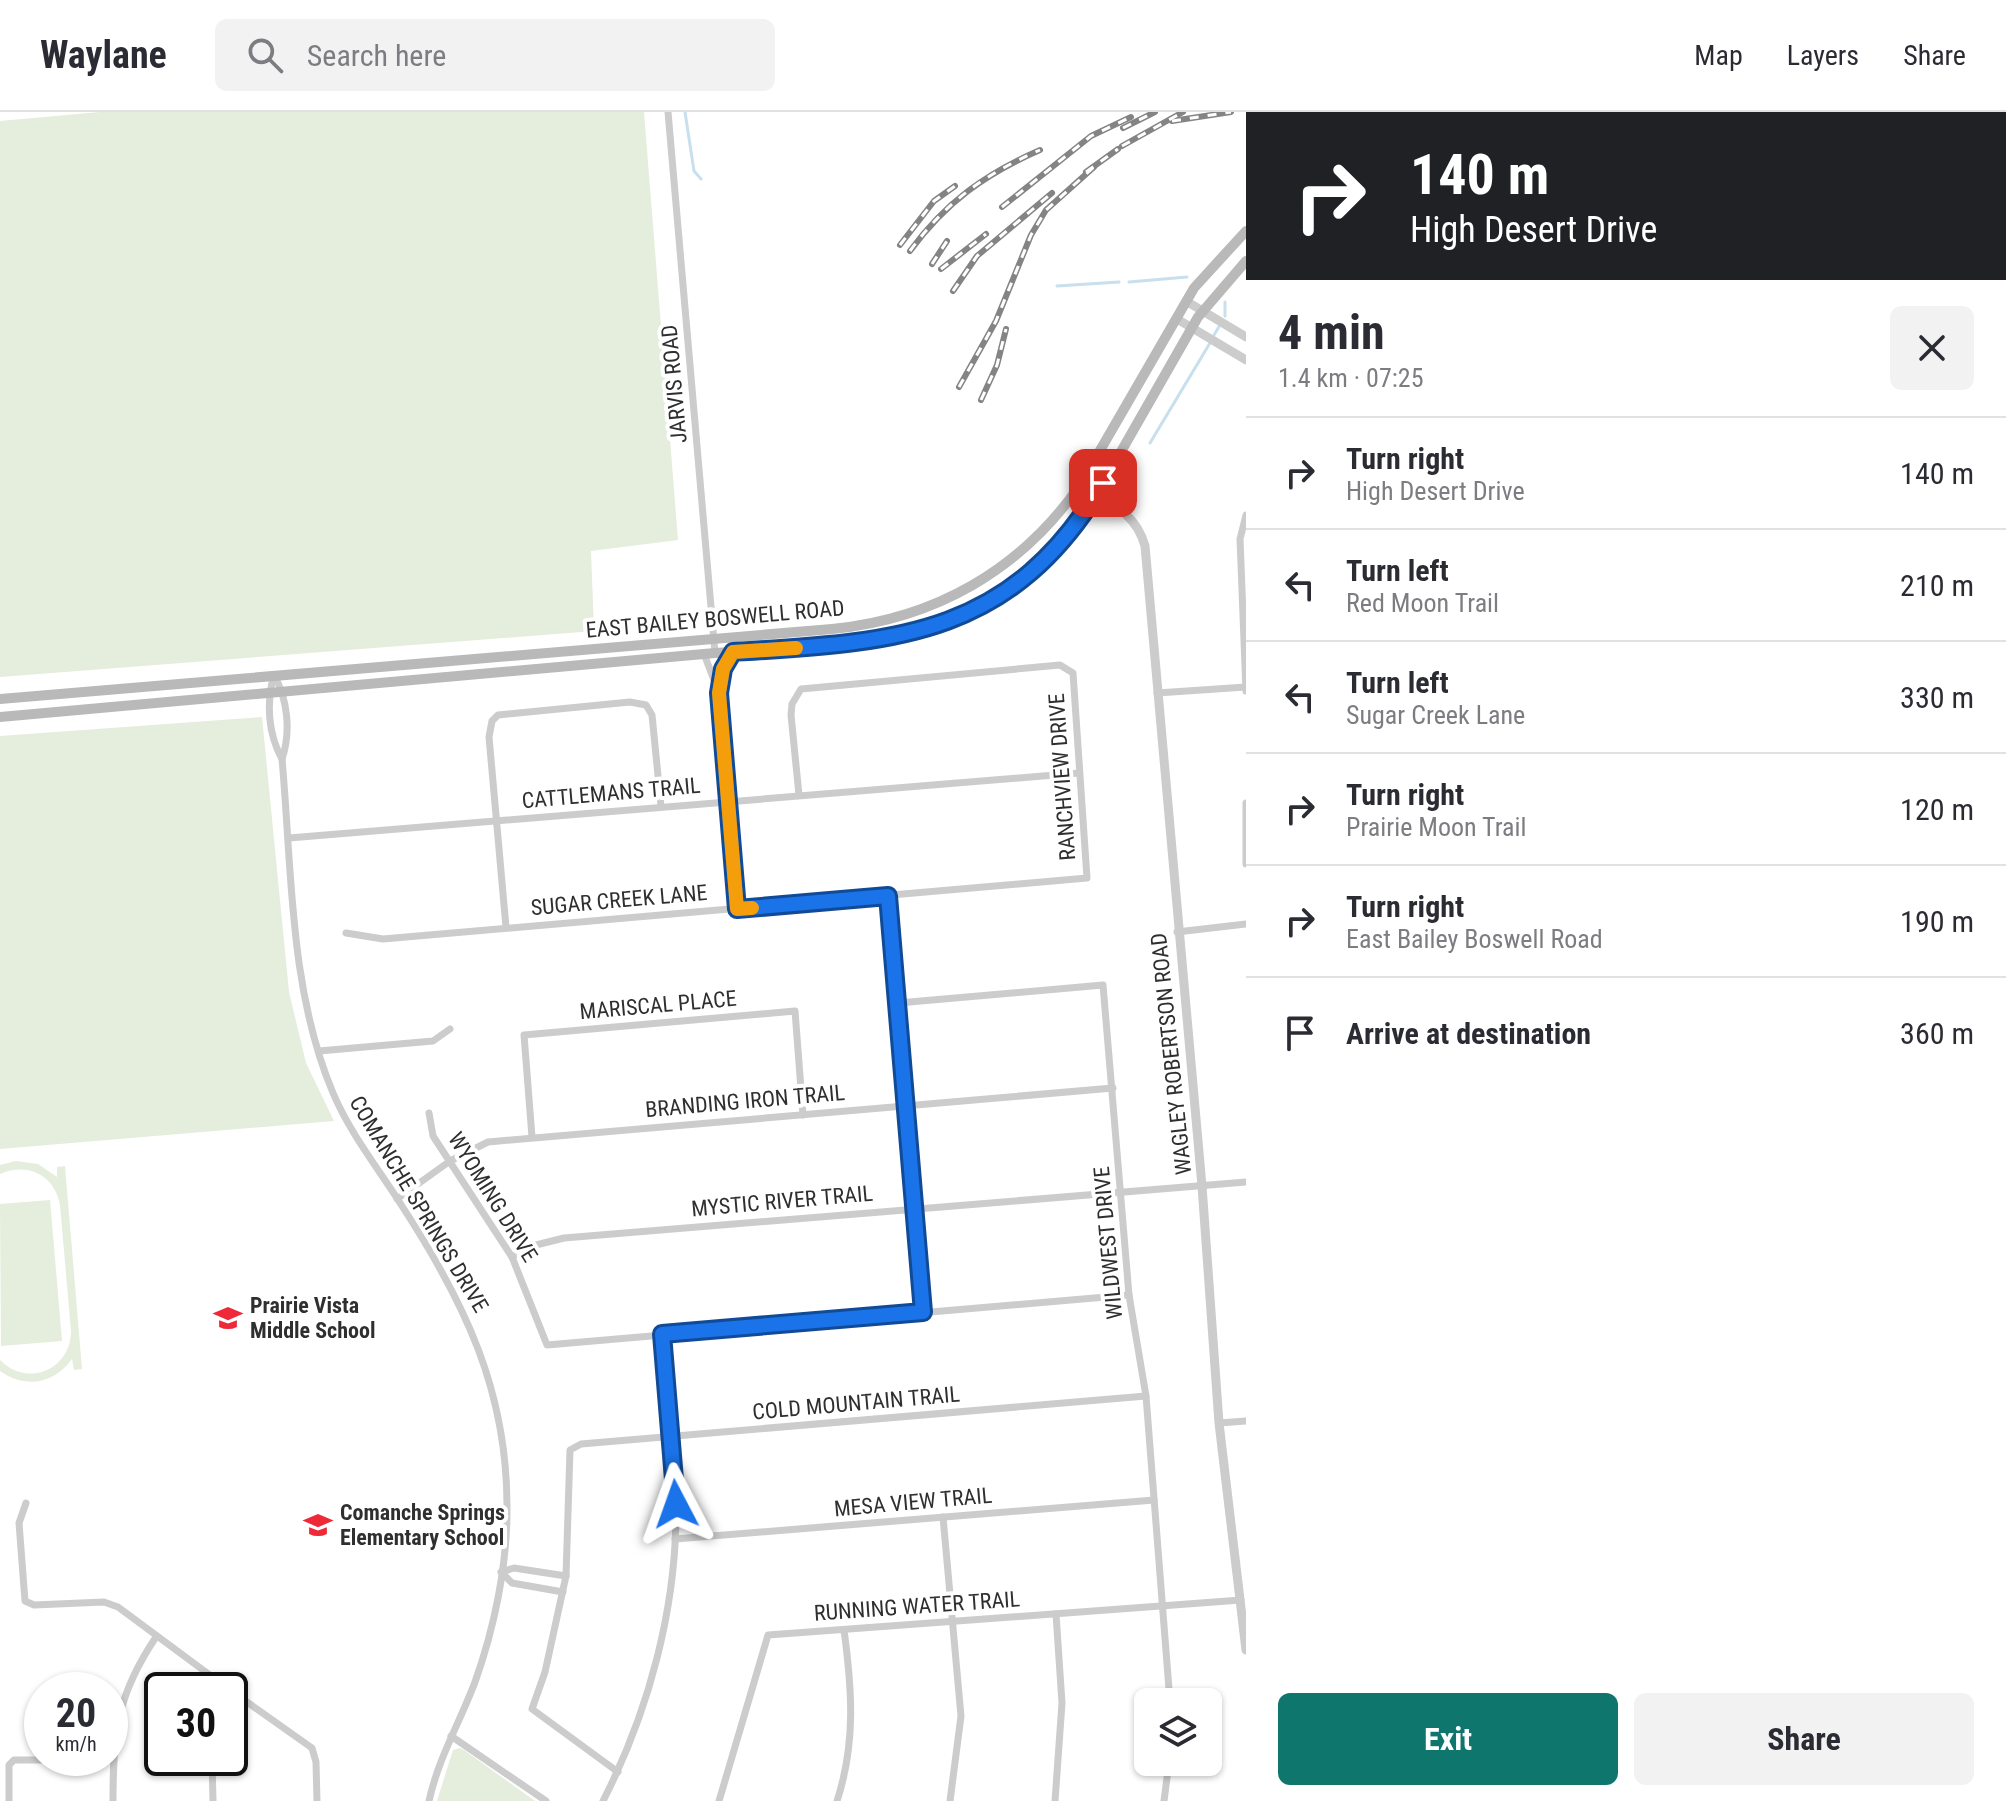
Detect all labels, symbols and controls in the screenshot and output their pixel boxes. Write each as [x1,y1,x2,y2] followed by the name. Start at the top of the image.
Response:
[215,19,775,91] search box
[40,33,167,77] text: Waylane
[243,33,287,77] icon: search
[307,38,446,73] text: Search here
[1694,39,1743,72] text: Map
[1787,39,1859,72] text: Layers
[1903,39,1966,72] text: Share
[1410,142,1549,208] text: 140 m
[1278,144,1382,248] icon: right
[1410,209,1657,251] text: High Desert Drive
[1278,304,1385,361] text: 4 min
[1890,306,1974,390] button: close
[656,324,692,444] street label: JARVIS ROAD
[1278,363,1423,393] text: 1.4 km · 07:25
[1346,441,1464,476] text: Turn right
[1069,449,1137,517] pin
[1278,451,1322,495] icon: right
[1900,456,1974,491] text: 140 m
[1081,461,1125,505] icon: arrive
[1346,476,1525,506] text: High Desert Drive
[1346,553,1449,588] text: Turn left
[1278,563,1322,607] icon: left
[1900,568,1974,603] text: 210 m
[1346,588,1499,618] text: Red Moon Trail
[585,595,845,643] street label: EAST BAILEY BOSWELL ROAD
[1346,665,1449,700] text: Turn left
[1278,675,1322,719] icon: left
[1900,680,1974,715] text: 330 m
[1044,692,1080,862] street label: RANCHVIEW DRIVE
[1346,700,1525,730] text: Sugar Creek Lane
[521,773,701,813] street label: CATTLEMANS TRAIL
[1346,777,1464,812] text: Turn right
[1278,787,1322,831] icon: right
[1900,792,1974,827] text: 120 m
[1346,812,1526,842] text: Prairie Moon Trail
[530,880,708,920] street label: SUGAR CREEK LANE
[1346,889,1464,924] text: Turn right
[1278,899,1322,943] icon: right
[1900,904,1974,939] text: 190 m
[1346,924,1603,954] text: East Bailey Boswell Road
[1146,932,1196,1176] street label: WAGLEY ROBERTSON ROAD
[578,986,738,1024] street label: MARISCAL PLACE
[1278,1011,1322,1055] icon: arrive
[1346,1016,1591,1051] text: Arrive at destination
[1900,1016,1974,1051] text: 360 m
[644,1080,846,1122] street label: BRANDING IRON TRAIL
[344,1091,494,1317] street label: COMANCHE SPRINGS DRIVE
[443,1128,543,1266] street label: WYOMING DRIVE
[1089,1165,1127,1321] street label: WILDWEST DRIVE
[690,1181,874,1221] street label: MYSTIC RIVER TRAIL
[250,1293,375,1343] place label: Prairie Vista Middle School
[213,1303,243,1333] school or university icon: Prairie Vista Middle School
[751,1381,961,1425] street label: COLD MOUNTAIN TRAIL
[634,1462,718,1546] position arrow
[833,1483,993,1521] street label: MESA VIEW TRAIL
[340,1500,505,1550] place label: Comanche Springs Elementary School
[303,1510,333,1540] school or university icon: Comanche Springs Elementary School
[813,1586,1021,1626] street label: RUNNING WATER TRAIL
[144,1672,248,1776] speed limit sign: 30
[1134,1688,1222,1776] map controls
[1134,1688,1222,1776] button: layers
[56,1690,96,1737] text: 20
[1278,1693,1618,1785] button: Exit
[1634,1693,1974,1785] button: Share
[55,1732,97,1756] text: km/h

